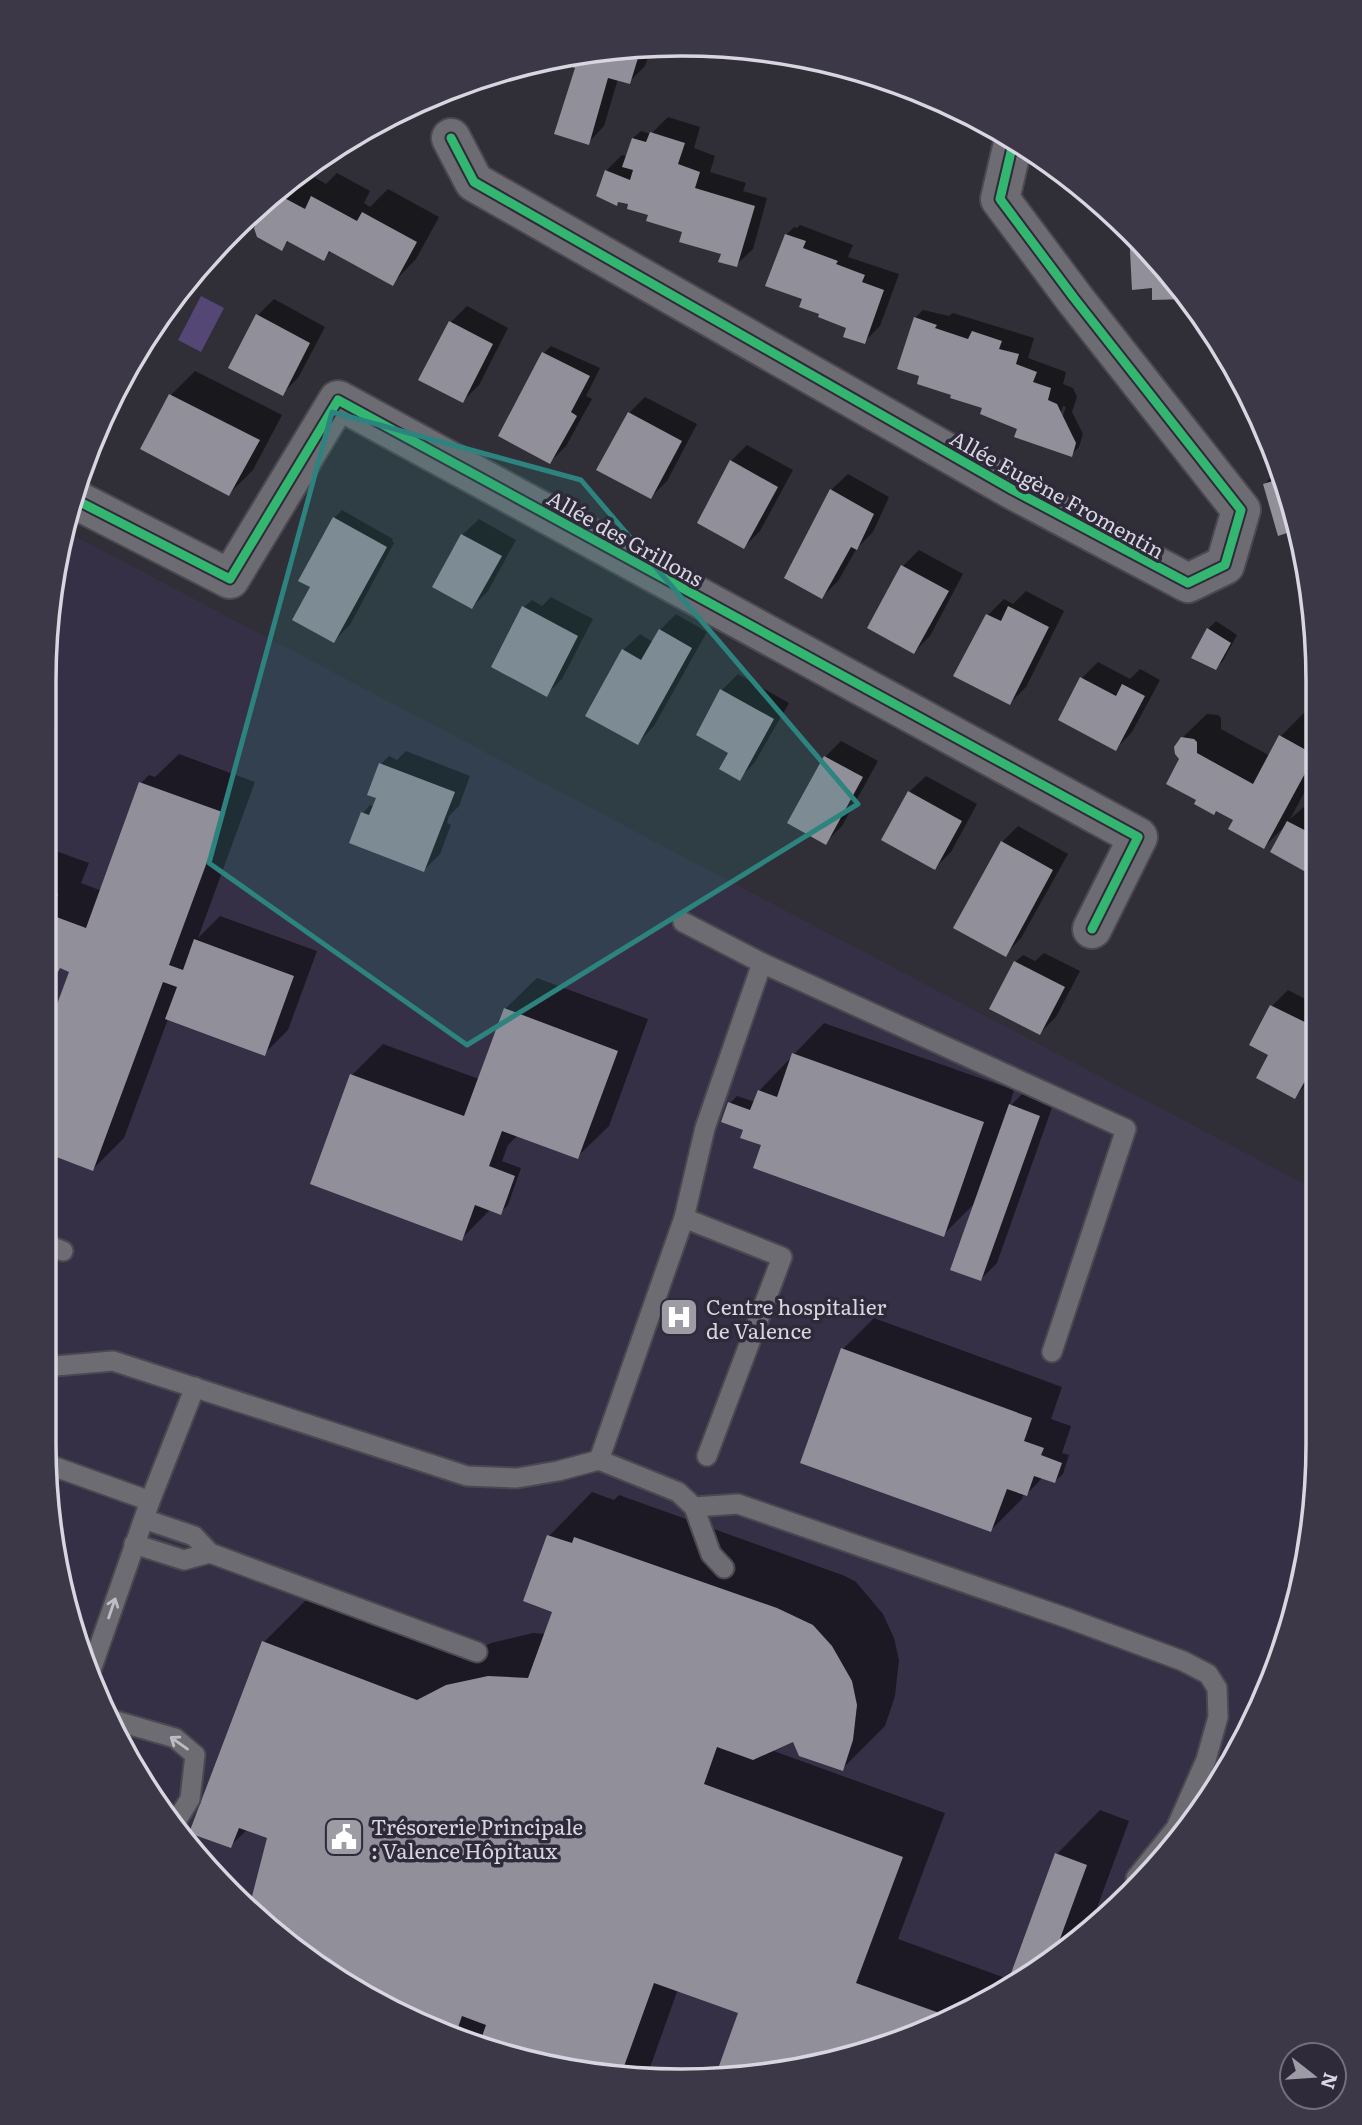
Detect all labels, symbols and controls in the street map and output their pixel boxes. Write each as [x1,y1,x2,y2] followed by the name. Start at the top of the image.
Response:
[945,421,1171,565] street label: Allée Eugène Fromentin
[542,481,710,593] street label: Allée des Grillons
[706,1290,886,1345] place label: Centre hospitalier de Valence
[658,1296,700,1338] hospital icon: Centre hospitalier de Valence
[107,1598,119,1620] one-way arrow
[170,1736,189,1751] one-way arrow
[371,1810,583,1865] place label: Trésorerie Principale : Valence Hôpitaux
[323,1816,365,1858] public building icon: Trésorerie Principale : Valence Hôpitaux
[1278,2041,1348,2111] north arrow
[1314,2070,1346,2093] text: N

